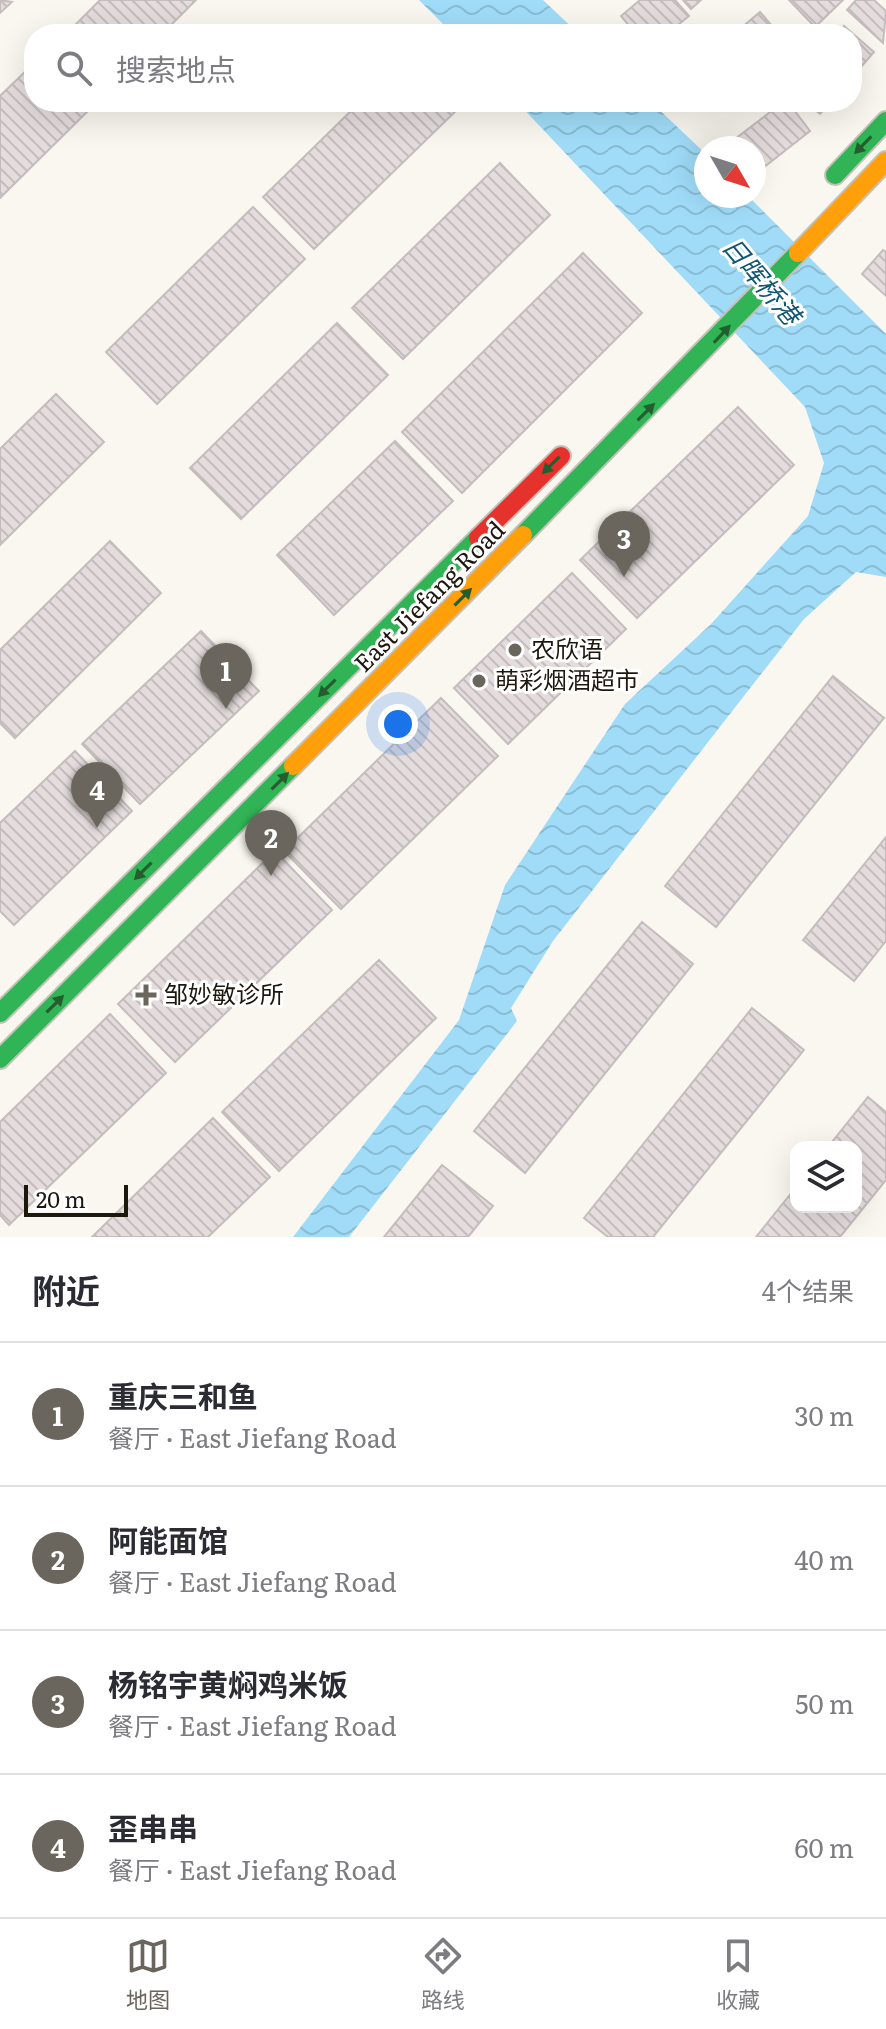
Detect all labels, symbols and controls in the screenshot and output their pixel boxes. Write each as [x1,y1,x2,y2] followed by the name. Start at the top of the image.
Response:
[24,24,862,112] search box
[52,46,96,90] icon: search
[116,46,236,90] text: 搜索地点
[855,135,873,154] one-way arrow
[694,136,766,208] north arrow
[715,227,814,335] water label: 日晖桥港
[712,324,730,343] one-way arrow
[636,403,655,422] one-way arrow
[543,455,561,474] one-way arrow
[598,511,650,577] pin: 3
[345,512,512,679] street label: East Jiefang Road
[453,588,472,607] one-way arrow
[531,630,603,665] place label: 农欣语
[506,641,524,659] marker: 农欣语
[200,643,252,709] pin: 1
[495,661,639,696] place label: 萌彩烟酒超市
[470,672,488,690] marker: 萌彩烟酒超市
[318,678,337,696] one-way arrow
[378,704,418,744] your location
[71,762,123,828] pin: 4
[270,772,288,791] one-way arrow
[245,810,297,876] pin: 2
[134,861,153,880] one-way arrow
[164,975,284,1010] place label: 邹妙敏诊所
[135,984,157,1006] marker: 邹妙敏诊所
[45,995,64,1014] one-way arrow
[790,1141,862,1213] map controls
[790,1141,862,1213] button: layers
[24,1181,128,1217] scale bar
[36,1182,86,1215] text: 20 m
[32,1264,100,1314] text: 附近
[762,1270,854,1309] text: 4个结果
[108,1373,258,1417] text: 重庆三和鱼
[53,1395,63,1434] text: 1
[794,1395,854,1434] text: 30 m
[108,1417,397,1456] text: 餐厅 · East Jiefang Road
[108,1517,228,1561] text: 阿能面馆
[51,1539,65,1578] text: 2
[794,1539,854,1578] text: 40 m
[108,1561,397,1600] text: 餐厅 · East Jiefang Road
[108,1661,348,1705] text: 杨铭宇黄焖鸡米饭
[51,1683,65,1722] text: 3
[795,1683,854,1722] text: 50 m
[108,1705,397,1744] text: 餐厅 · East Jiefang Road
[108,1805,198,1849] text: 歪串串
[50,1827,66,1866] text: 4
[795,1827,854,1866] text: 60 m
[108,1849,397,1888] text: 餐厅 · East Jiefang Road
[126,1934,170,2015] tab: 地图
[421,1934,465,2015] tab: 路线
[716,1934,760,2015] tab: 收藏

